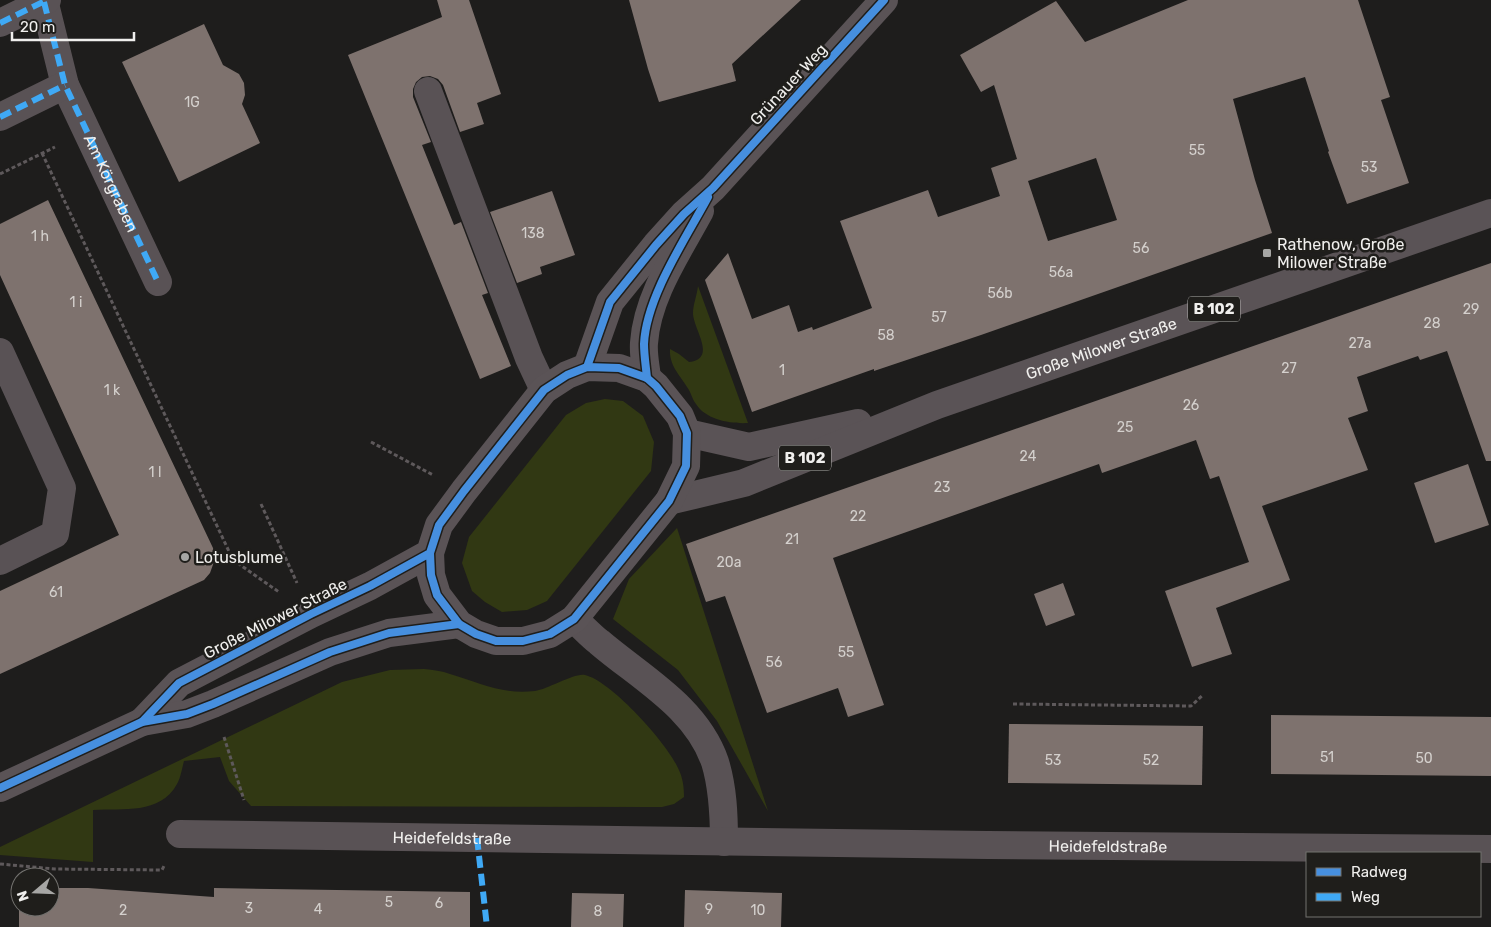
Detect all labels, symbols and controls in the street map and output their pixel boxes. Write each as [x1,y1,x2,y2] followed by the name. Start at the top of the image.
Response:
[12,10,135,42] scale bar
[20,18,55,36] text: 20 m
[746,40,831,129] street label: Grünauer Weg
[184,94,200,111] house number: 1G
[80,131,142,235] street label: Am Körgraben
[1189,142,1205,159] house number: 55
[1361,159,1377,176] house number: 53
[521,225,545,242] house number: 138
[31,228,49,245] house number: 1 h
[1277,235,1404,272] place label: Rathenow, Große Milower Straße
[1133,240,1149,257] house number: 56
[1261,247,1273,259] marker: Rathenow, Große Milower Straße
[1049,264,1073,281] house number: 56a
[987,285,1013,302] house number: 56b
[70,294,82,311] house number: 1 i
[1188,296,1240,322] road number: B 102
[1463,301,1479,318] house number: 29
[931,309,947,326] house number: 57
[1023,314,1179,384] street label: Große Milower Straße
[1423,315,1441,332] house number: 28
[877,327,895,344] house number: 58
[1348,335,1372,352] house number: 27a
[1281,360,1297,377] house number: 27
[779,362,785,379] house number: 1
[104,382,121,399] house number: 1 k
[1183,397,1199,414] house number: 26
[1117,419,1133,436] house number: 25
[779,446,831,470] road number: B 102
[1020,448,1037,465] house number: 24
[149,464,161,481] house number: 1 l
[934,479,950,496] house number: 23
[850,508,866,525] house number: 22
[785,531,799,548] house number: 21
[195,548,283,567] place label: Lotusblume
[179,551,191,563] marker: Lotusblume
[717,554,741,571] house number: 20a
[200,574,350,663] street label: Große Milower Straße
[49,584,63,601] house number: 61
[838,644,854,661] house number: 55
[766,654,782,671] house number: 56
[1320,749,1334,766] house number: 51
[1415,750,1433,767] house number: 50
[1045,752,1061,769] house number: 53
[1143,752,1159,769] house number: 52
[392,828,511,849] street label: Heidefeldstraße
[1048,836,1167,856] street label: Heidefeldstraße
[1306,852,1481,917] legend
[1351,863,1407,881] text: Radweg
[10,867,60,917] north arrow
[1351,888,1380,906] text: Weg
[14,889,33,904] text: N
[385,894,393,911] house number: 5
[435,895,443,912] house number: 6
[245,900,253,917] house number: 3
[314,901,323,918] house number: 4
[705,901,713,918] house number: 9
[119,902,127,919] house number: 2
[751,902,766,919] house number: 10
[594,903,603,920] house number: 8

